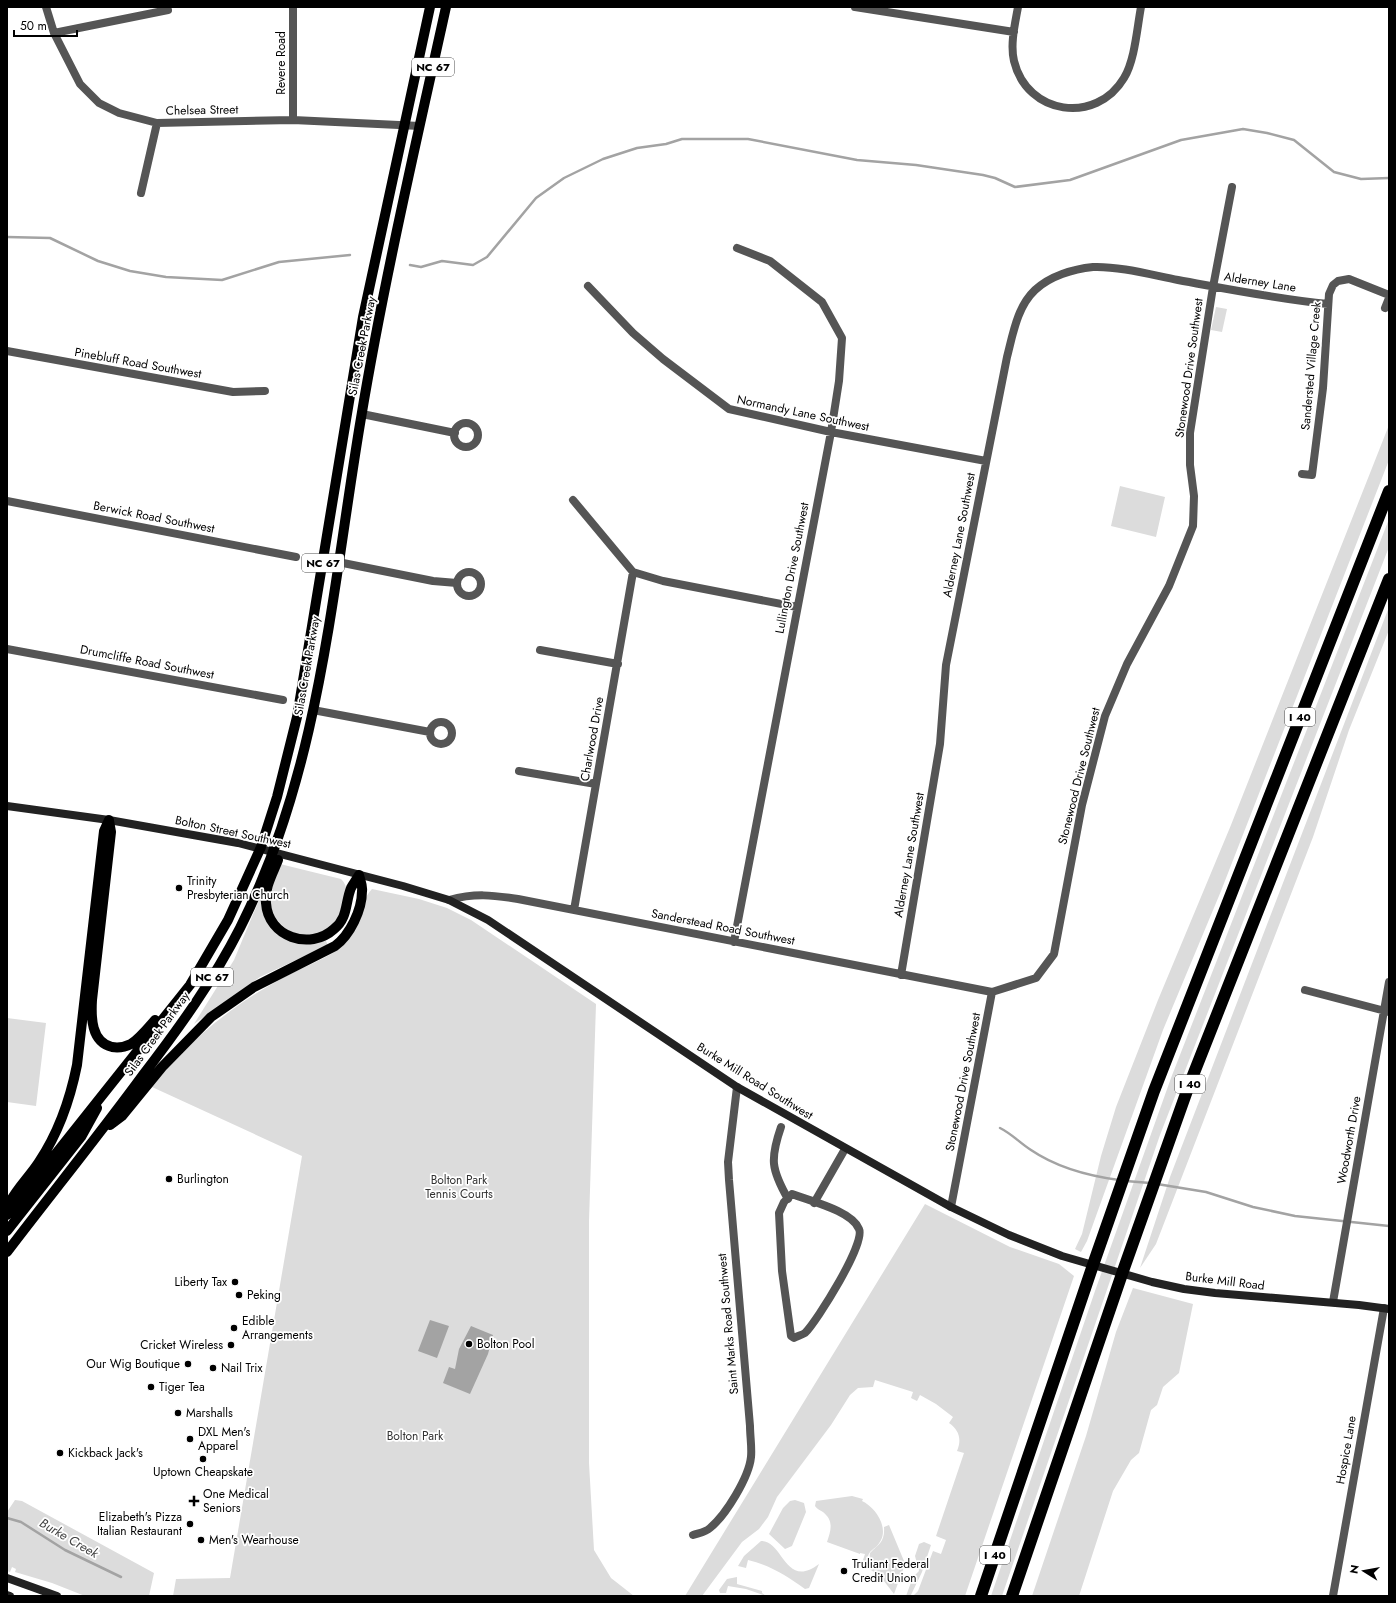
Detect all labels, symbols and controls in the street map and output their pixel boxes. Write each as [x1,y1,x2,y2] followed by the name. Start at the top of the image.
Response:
[14,12,77,38] scale bar
[20,17,47,35] text: 50 m
[272,31,290,95] street label: Revere Road
[412,58,454,76] road number: NC 67
[166,100,239,120] street label: Chelsea Street
[1223,267,1297,297] street label: Alderney Lane
[344,294,381,397] street label: Silas Creek Parkway
[1170,297,1208,439] street label: Stonewood Drive Southwest
[1296,300,1326,431] street label: Sandersted Village Creek
[73,343,203,383] street label: Pinebluff Road Southwest
[735,390,871,436] street label: Normandy Lane Southwest
[938,471,980,599] street label: Alderney Lane Southwest
[92,496,216,538] street label: Berwick Road Southwest
[770,501,814,635] street label: Lullington Drive Southwest
[302,554,344,572] road number: NC 67
[289,614,325,717] street label: Silas Creek Parkway
[78,640,216,684] street label: Drumcliffe Road Southwest
[576,695,608,783] street label: Charlwood Drive
[1053,706,1105,846] street label: Stonewood Drive Southwest
[1285,708,1315,726] road number: I 40
[889,791,929,919] street label: Alderney Lane Southwest
[173,811,293,853] street label: Bolton Street Southwest
[187,872,289,904] place label: Trinity Presbyterian Church
[174,883,184,893] marker: Trinity Presbyterian Church
[650,904,796,950] street label: Sanderstead Road Southwest
[191,968,233,986] road number: NC 67
[120,987,194,1080] street label: Silas Creek Parkway
[941,1011,985,1153] street label: Stonewood Drive Southwest
[693,1038,817,1124] street label: Burke Mill Road Southwest
[1175,1075,1205,1093] road number: I 40
[1332,1095,1366,1185] street label: Woodworth Drive
[177,1170,229,1188] place label: Burlington
[425,1171,493,1203] park label: Bolton Park Tennis Courts
[164,1174,174,1184] marker: Burlington
[713,1253,743,1395] street label: Saint Marks Road Southwest
[1184,1267,1266,1295] street label: Burke Mill Road
[174,1273,228,1291] place label: Liberty Tax
[230,1277,240,1287] marker: Liberty Tax
[247,1286,281,1304] place label: Peking
[234,1290,244,1300] marker: Peking
[242,1312,313,1344] place label: Edible Arrangements
[229,1323,239,1333] marker: Edible Arrangements
[477,1335,534,1353] place label: Bolton Pool
[140,1336,223,1354] place label: Cricket Wireless
[464,1339,474,1349] marker: Bolton Pool
[226,1340,236,1350] marker: Cricket Wireless
[86,1355,180,1373] place label: Our Wig Boutique
[183,1359,193,1369] marker: Our Wig Boutique
[221,1359,263,1377] place label: Nail Trix
[208,1363,218,1373] marker: Nail Trix
[159,1378,205,1396] place label: Tiger Tea
[146,1382,156,1392] marker: Tiger Tea
[186,1404,233,1422] place label: Marshalls
[173,1408,183,1418] marker: Marshalls
[1331,1414,1361,1486] street label: Hospice Lane
[198,1423,251,1455] place label: DXL Men's Apparel
[387,1427,444,1445] park label: Bolton Park
[185,1434,195,1444] marker: DXL Men's Apparel
[68,1444,143,1462] place label: Kickback Jack's
[55,1448,65,1458] marker: Kickback Jack's
[198,1454,208,1464] marker: Uptown Cheapskate
[153,1463,253,1481] place label: Uptown Cheapskate
[203,1485,269,1517] place label: One Medical Seniors
[188,1495,200,1507] marker: One Medical Seniors
[97,1508,182,1540] place label: Elizabeth's Pizza Italian Restaurant
[36,1513,102,1563] water label: Burke Creek
[185,1519,195,1529] marker: Elizabeth's Pizza Italian Restaurant
[209,1531,299,1549] place label: Men's Wearhouse
[196,1535,206,1545] marker: Men's Wearhouse
[980,1546,1010,1564] road number: I 40
[1344,1551,1384,1591] north arrow
[852,1555,929,1587] place label: Truliant Federal Credit Union
[1345,1563,1363,1575] text: N
[839,1566,849,1576] marker: Truliant Federal Credit Union

